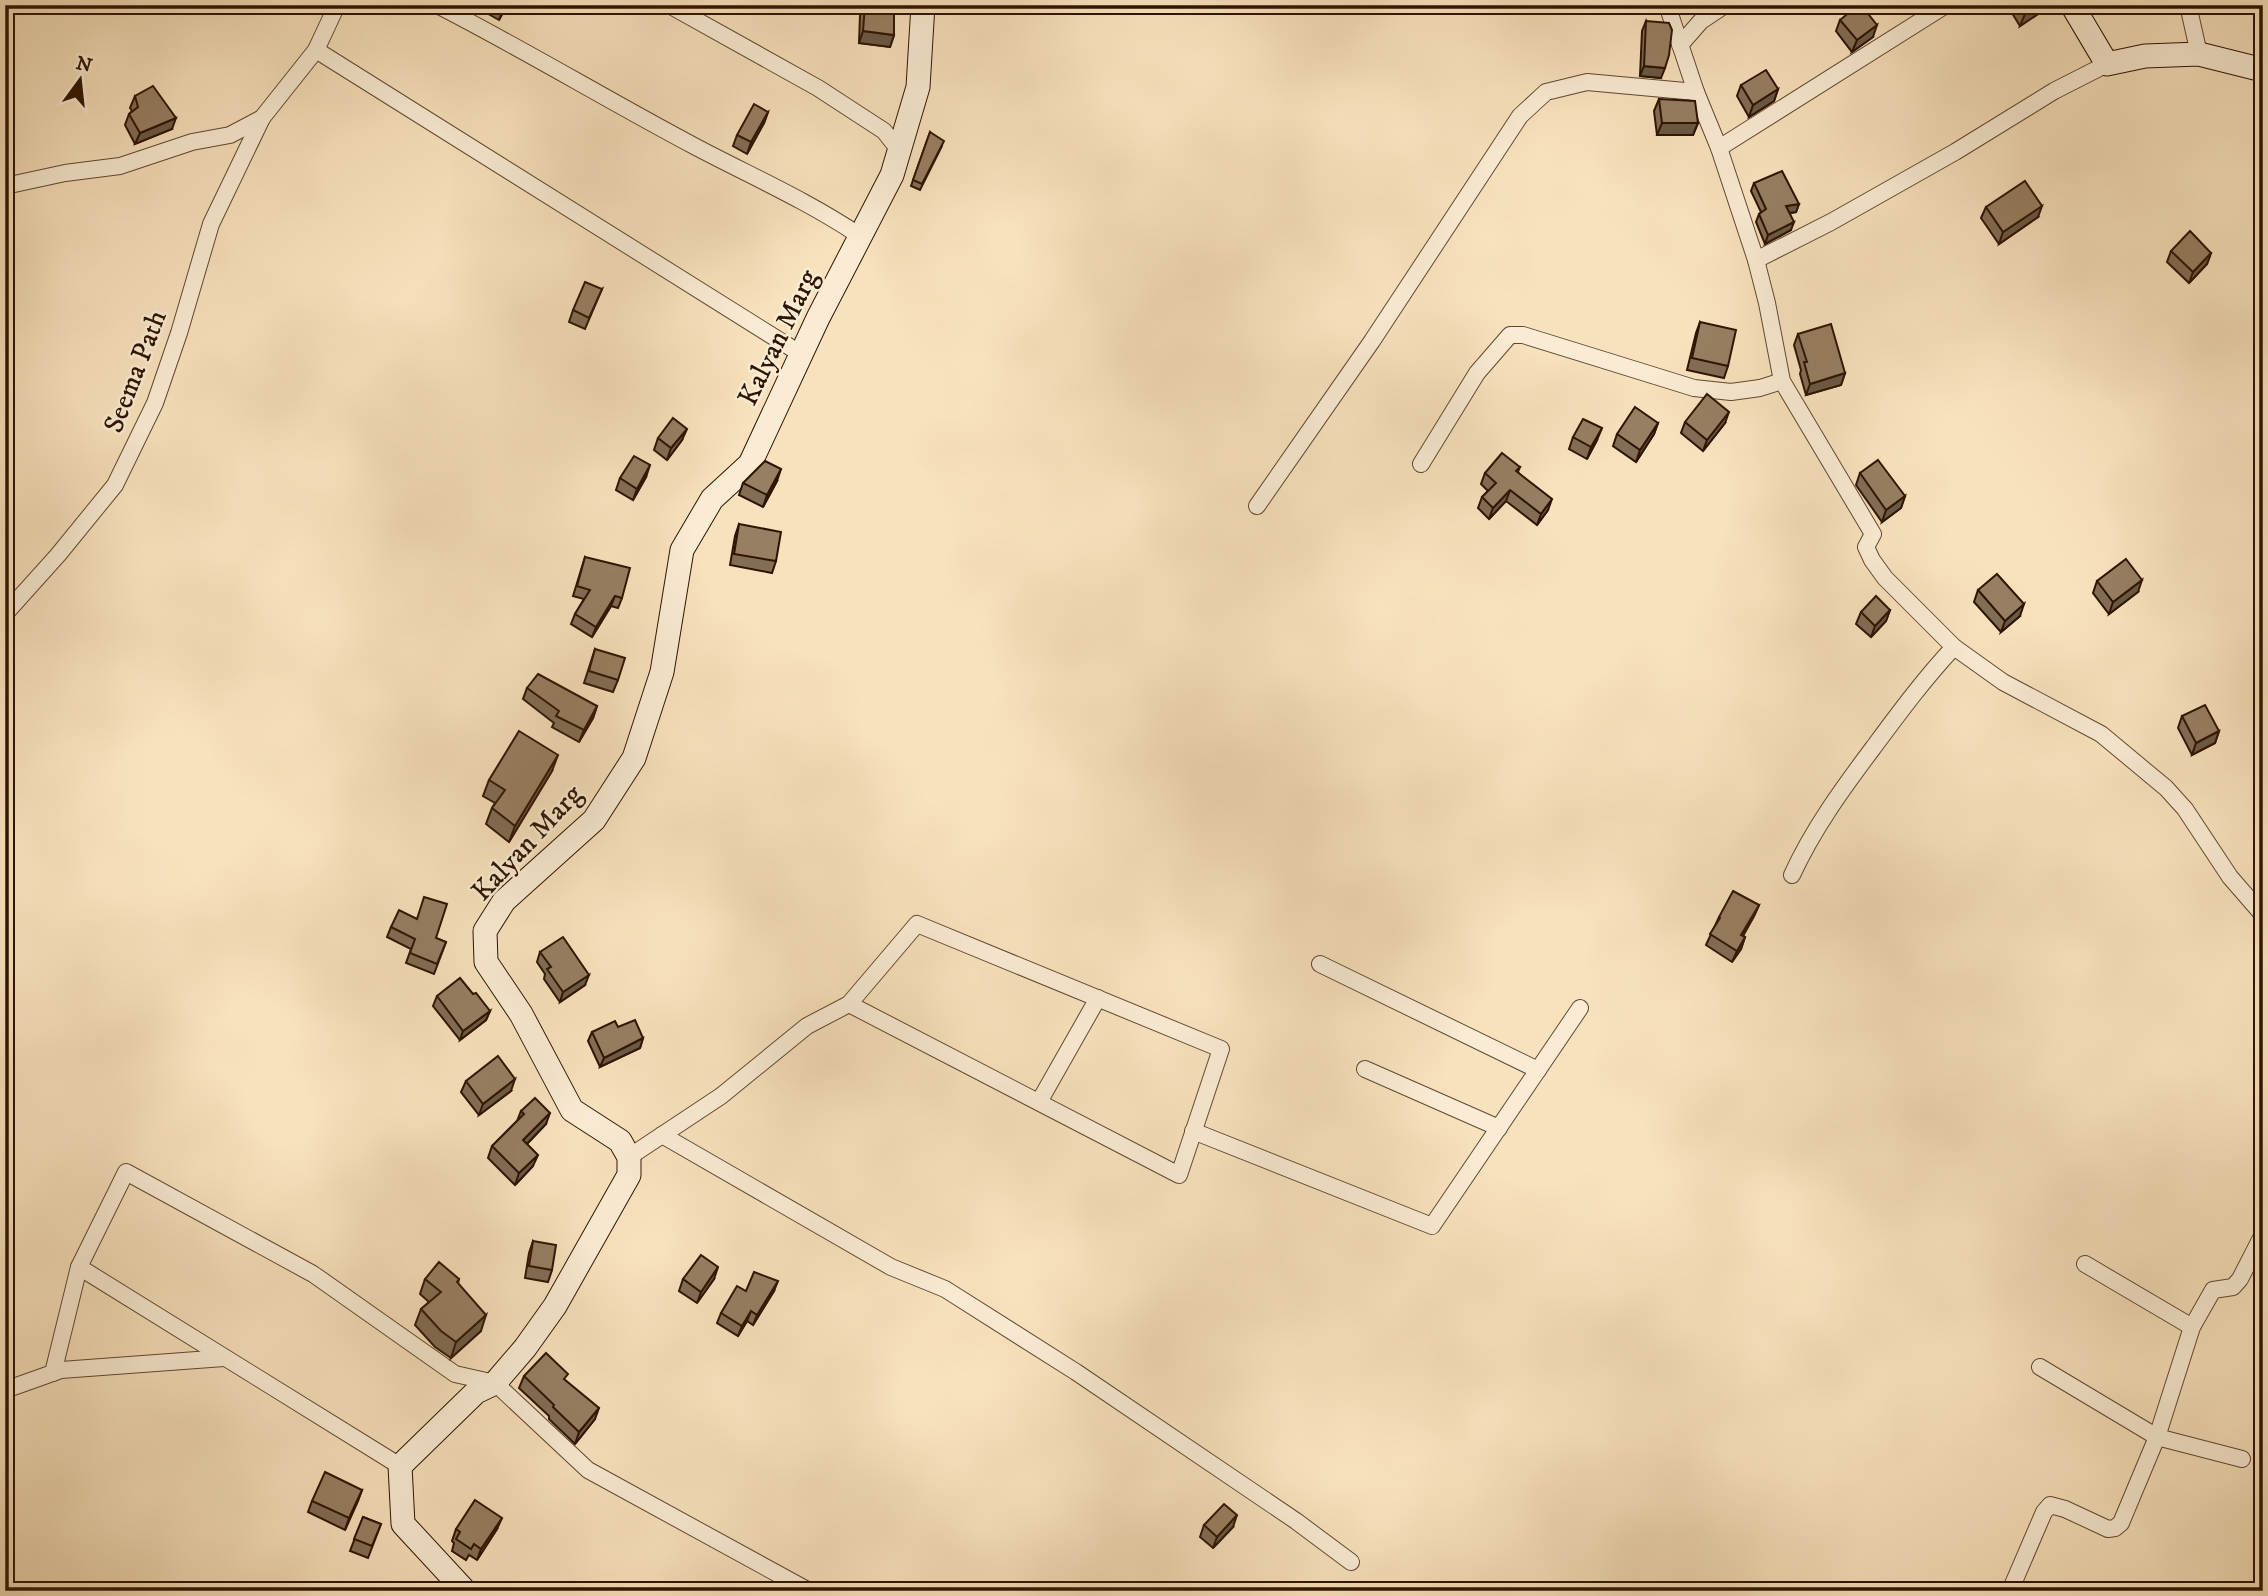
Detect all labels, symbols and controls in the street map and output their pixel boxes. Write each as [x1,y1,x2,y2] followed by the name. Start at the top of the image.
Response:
[46,46,116,116] north arrow
[73,52,95,78] text: N
[730,264,826,411] street label: Kalyan Marg
[96,305,175,438] street label: Seema Path
[464,777,590,909] street label: Kalyan Marg

